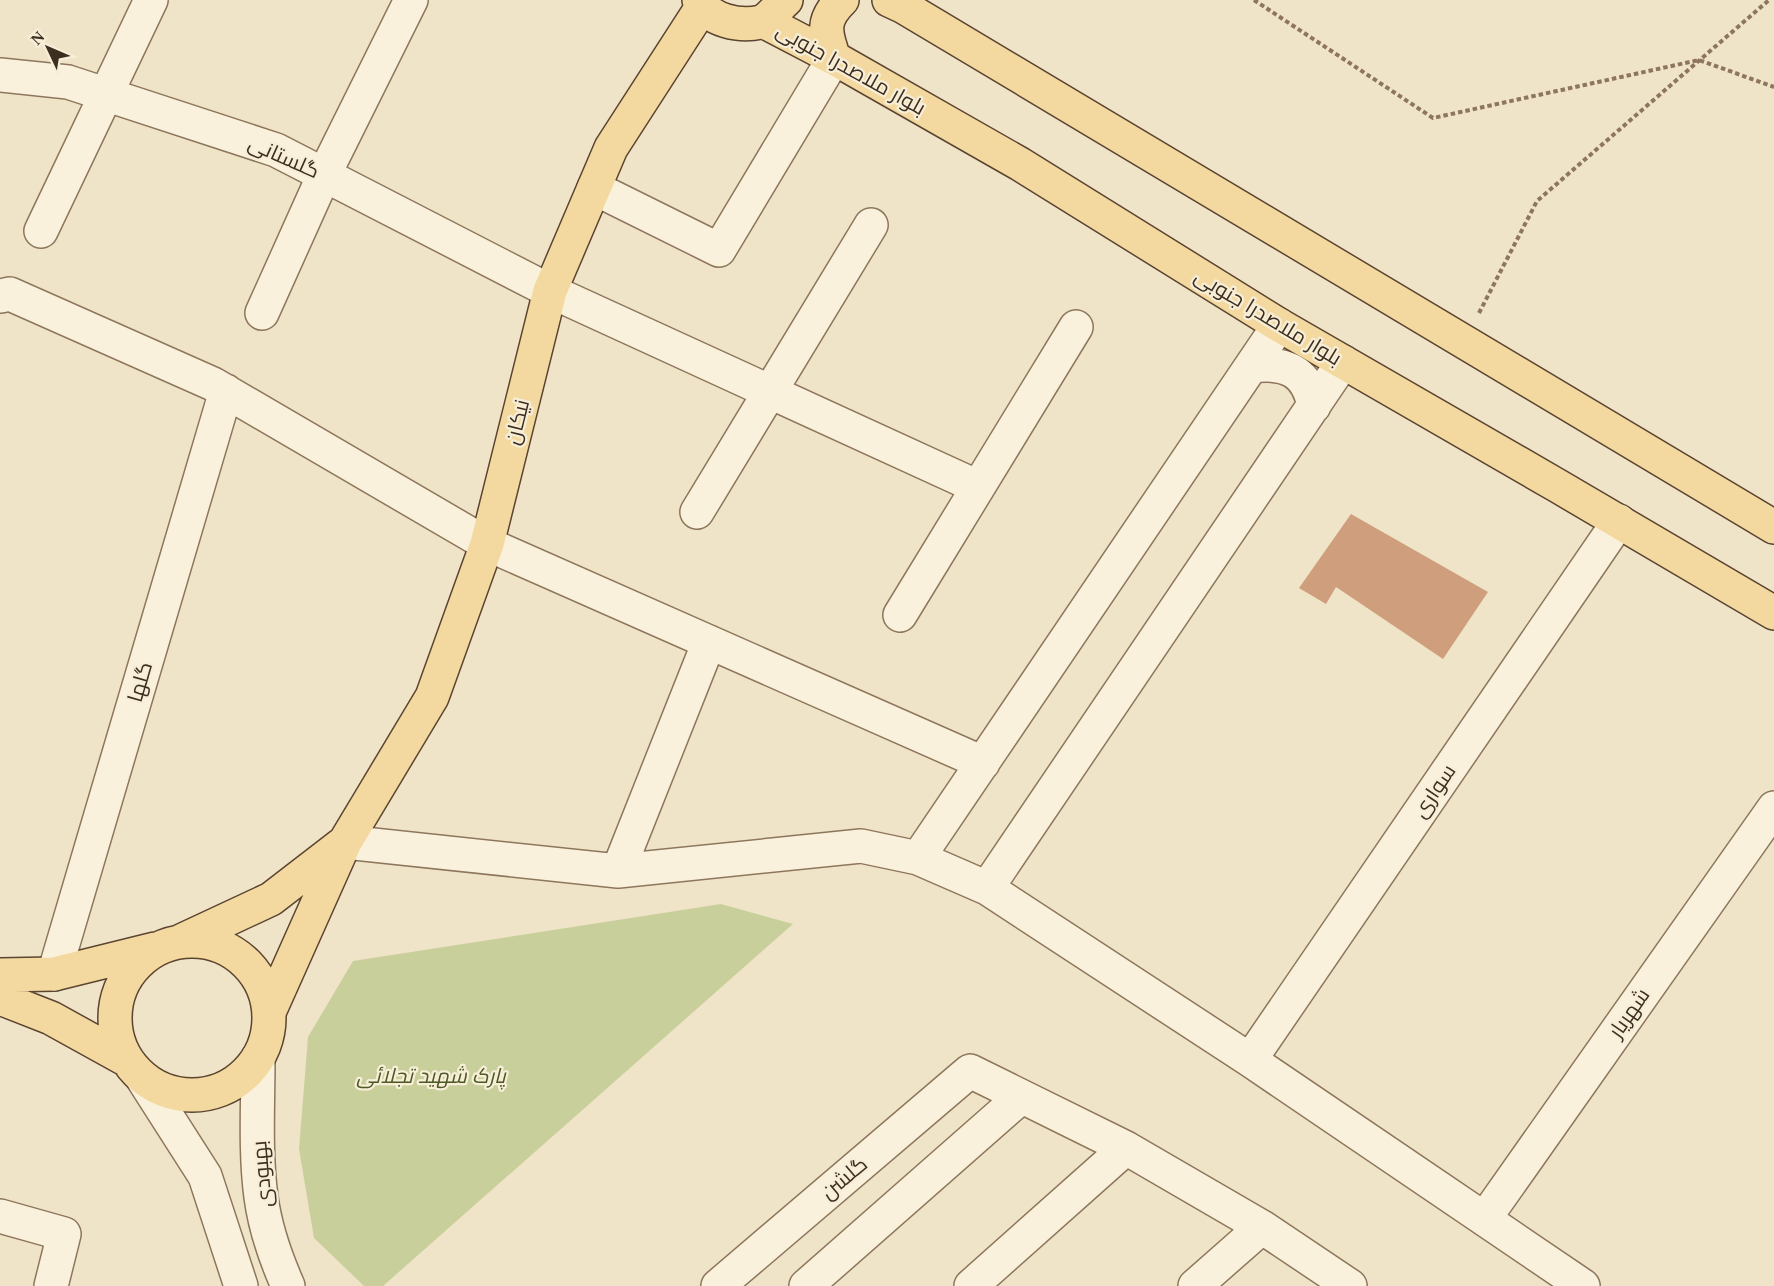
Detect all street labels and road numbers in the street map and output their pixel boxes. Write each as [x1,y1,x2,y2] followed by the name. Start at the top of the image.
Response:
[772,18,930,121] street label: بلوار ملاصدرا جنوبی
[244,131,323,184] street label: گلستانی
[1190,264,1346,371] street label: بلوار ملاصدرا جنوبی
[500,397,535,447] street label: نیکان
[123,659,158,705] street label: گلها
[1407,760,1461,823] street label: سواری
[1603,984,1655,1044] street label: شهریار
[247,1140,278,1208] street label: بهبودی
[816,1152,873,1205] street label: گلشن

